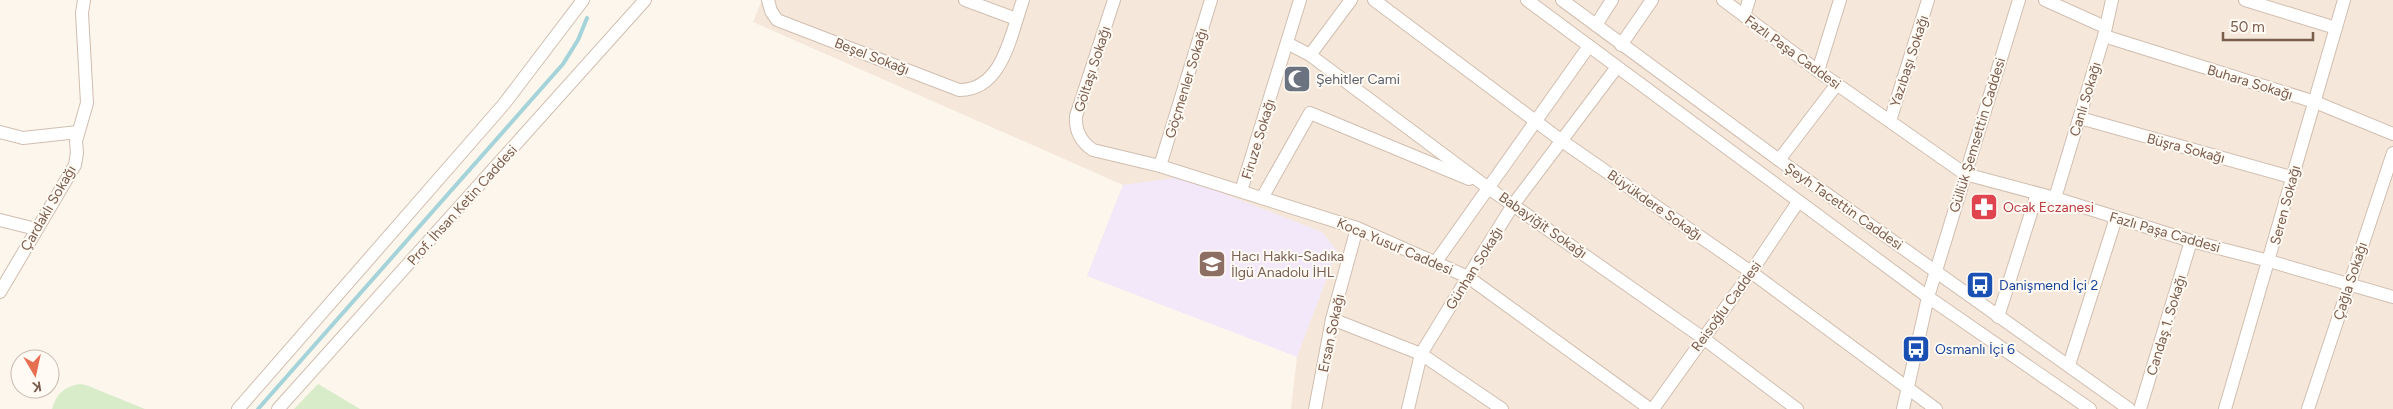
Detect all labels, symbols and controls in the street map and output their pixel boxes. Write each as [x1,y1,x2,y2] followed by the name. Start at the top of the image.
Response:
[2223,10,2313,42] scale bar
[1741,12,1844,93] street label: Fazlı Paşa Caddesi
[1887,13,1932,109] street label: Yazıbaşı Sokağı
[2230,18,2265,36] text: 50 m
[1071,24,1114,114] street label: Göltaşı Sokağı
[1162,26,1211,140] street label: Göçmenler Sokağı
[832,34,912,79] street label: Beşel Sokağı
[1946,56,2009,215] street label: Güllük Şemsettin Caddesi
[2066,60,2105,138] street label: Canlı Sokağı
[2205,61,2295,104] street label: Buhara Sokağı
[1282,64,1312,94] mosque icon: Şehitler Cami
[1316,71,1400,88] place label: Şehitler Cami
[1238,97,1279,181] street label: Firuze Sokağı
[2145,130,2227,167] street label: Büşra Sokağı
[404,142,521,269] street label: Prof. İhsan Ketin Caddesi
[1781,159,1906,254] street label: Şeyh Tacettin Caddesi
[17,162,80,254] street label: Çardaklı Sokağı
[2267,163,2304,247] street label: Seren Sokağı
[1604,166,1705,244] street label: Büyükdere Sokağı
[1495,189,1590,262] street label: Babayiğit Sokağı
[1969,192,1999,222] pharmacy icon: Ocak Eczanesi
[2003,199,2094,216] place label: Ocak Eczanesi
[2107,209,2222,256] street label: Fazlı Paşa Caddesi
[1334,214,1455,279] street label: Koca Yusuf Caddesi
[1442,224,1507,313] street label: Günhan Sokağı
[2330,240,2371,322] street label: Çağla Sokağı
[1231,248,1344,281] place label: Hacı Hakkı-Sadıka İlgü Anadolu İHL
[1197,249,1227,279] school or university icon: Hacı Hakkı-Sadıka İlgü Anadolu İHL
[1688,258,1765,355] street label: Reisoğlu Caddesi
[1965,270,1995,300] bus stop icon: Danişmend İçi 2
[2143,273,2190,378] street label: Candaş 1. Sokağı
[1999,277,2098,294] place label: Danişmend İçi 2
[1315,292,1348,374] street label: Ersan Sokağı
[1901,334,1931,364] bus stop icon: Osmanlı İçi 6
[1935,341,2015,358] place label: Osmanlı İçi 6
[10,349,60,399] north arrow
[30,377,43,396] text: K

